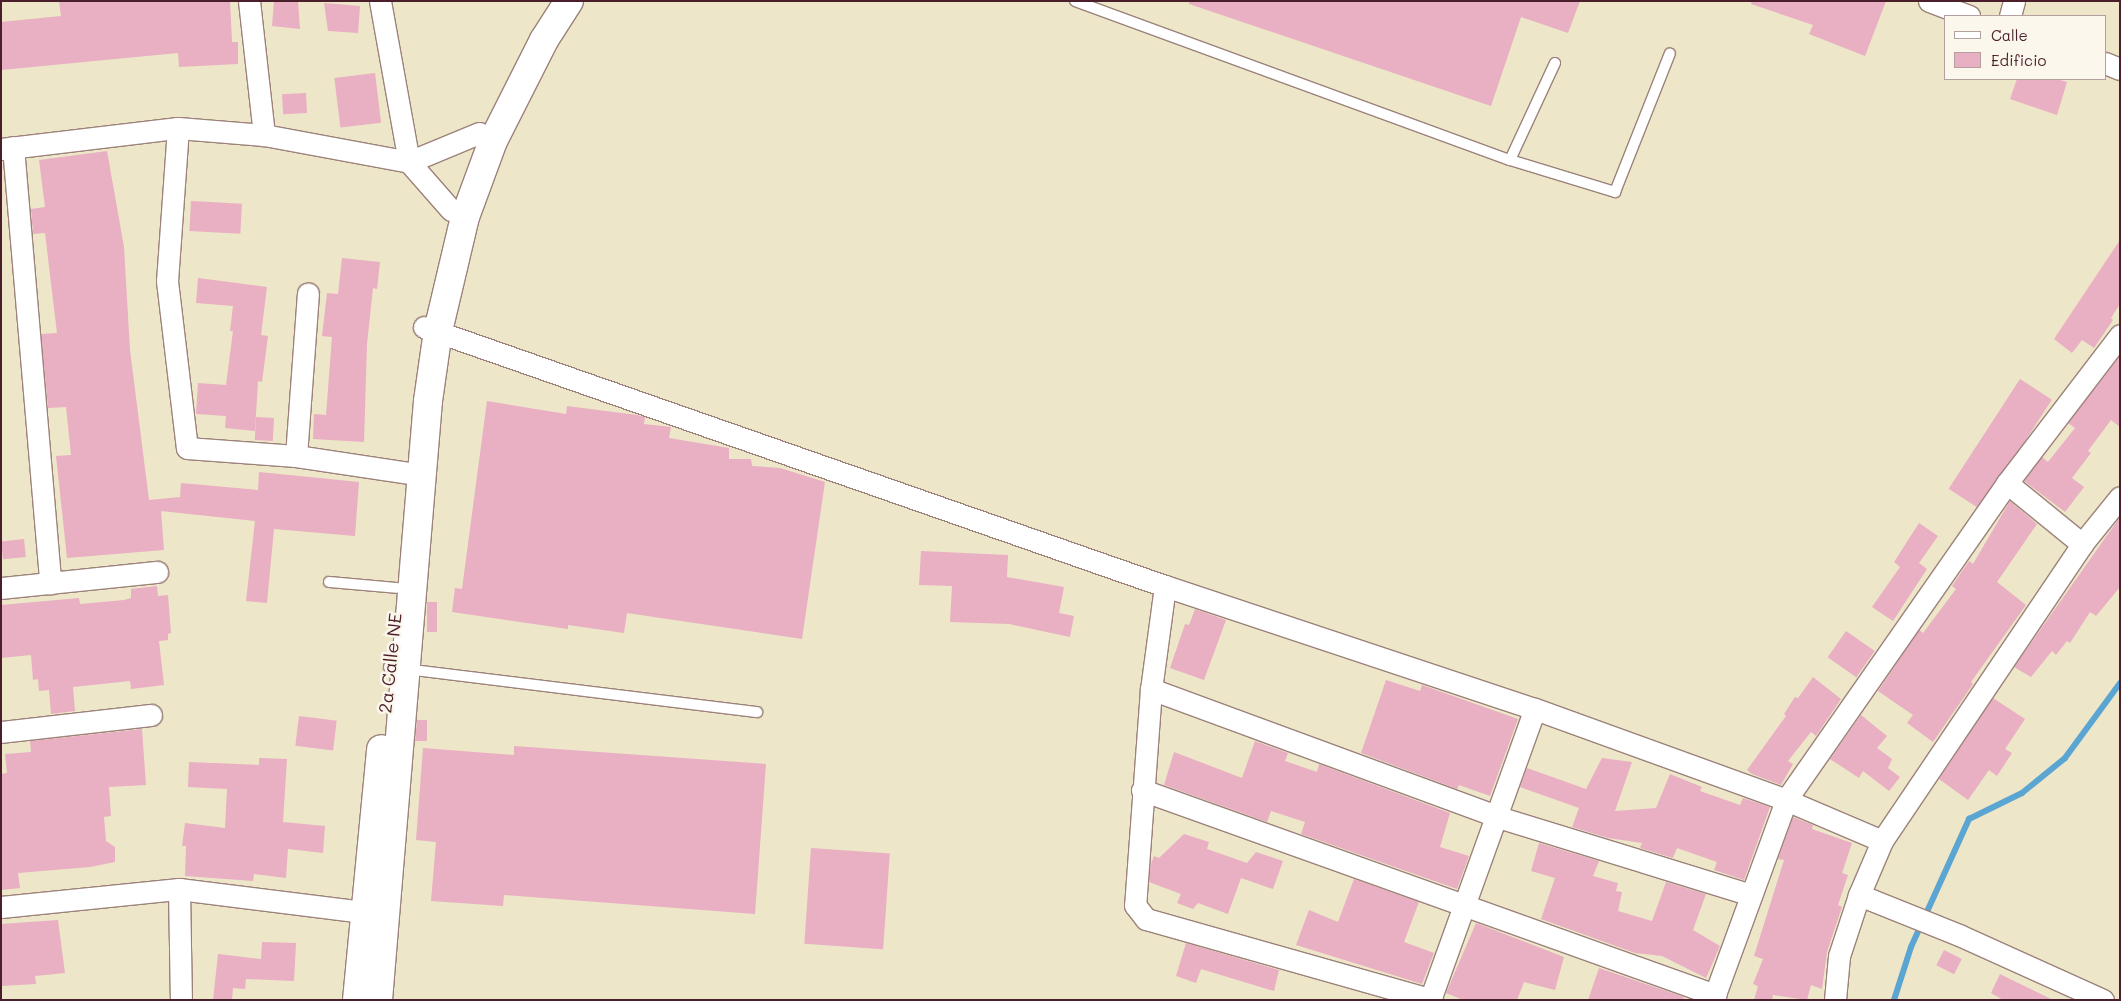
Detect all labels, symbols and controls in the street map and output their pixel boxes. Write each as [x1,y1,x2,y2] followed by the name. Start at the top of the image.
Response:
[1944,15,2106,80] legend
[1991,25,2028,45] text: Calle
[1991,50,2046,70] text: Edificio
[374,612,406,714] street label: 2a Calle NE

